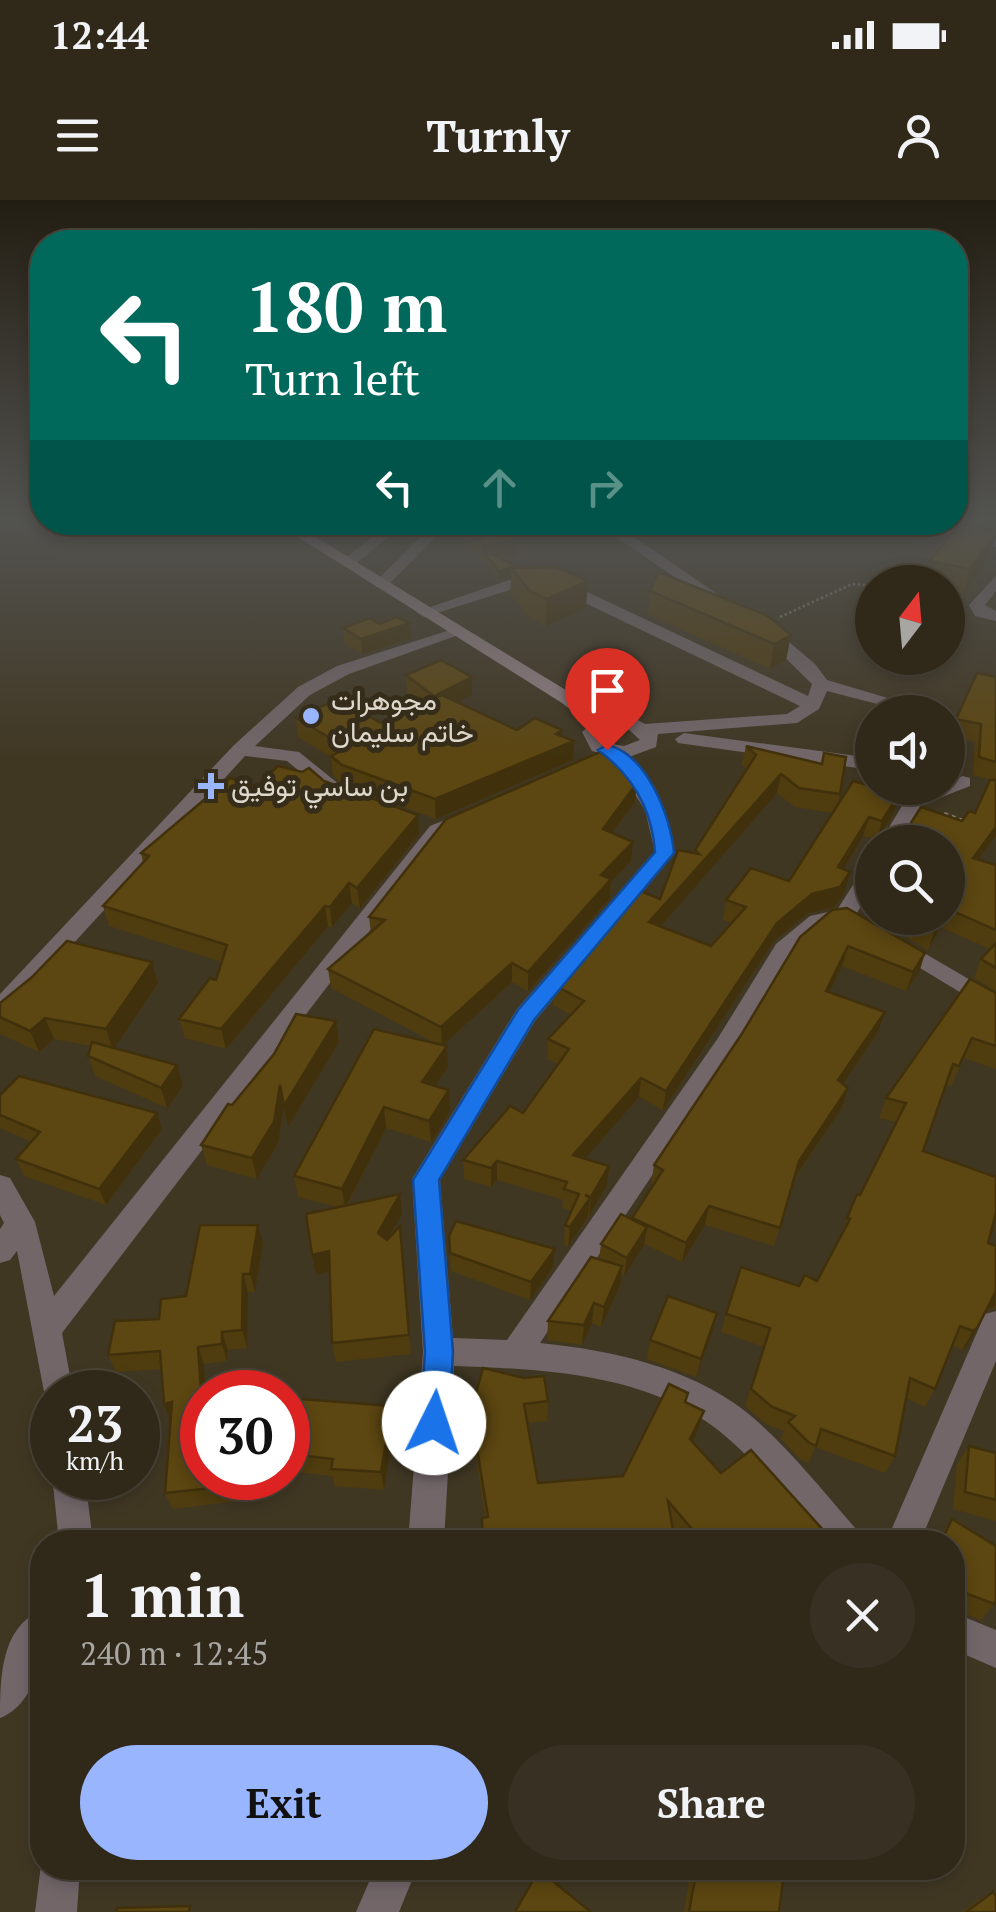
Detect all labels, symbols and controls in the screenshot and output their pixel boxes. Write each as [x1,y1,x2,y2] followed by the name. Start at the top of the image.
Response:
[50,10,149,60] text: 12:44
[426,105,570,165] text: Turnly
[50,108,105,163] icon: menu
[891,108,946,163] icon: person
[245,259,447,352] text: 180 m
[80,270,210,400] icon: left
[245,348,420,408] text: Turn left
[367,460,422,515] icon: left
[472,460,527,515] icon: ahead
[577,460,632,515] icon: right
[855,565,965,675] north arrow
[855,565,965,935] map controls
[565,648,650,751] pin
[580,663,635,718] icon: arrive
[331,681,474,751] place label: مجوهرات خاتم سليمان
[855,695,965,805] button: sound
[300,705,322,727] marker: مجوهرات خاتم سليمان
[231,767,408,809] place label: بن ساسي توفيق
[200,775,222,797] marker: بن ساسي توفيق
[855,825,965,935] button: search
[180,1370,310,1500] speed limit sign: 30
[382,1371,486,1475] position arrow
[67,1390,123,1456] text: 23
[66,1444,124,1477] text: km/h
[80,1555,244,1634] text: 1 min
[810,1563,915,1668] button: close
[80,1632,268,1674] text: 240 m · 12:45
[80,1745,488,1860] button: Exit
[508,1745,915,1860] button: Share

